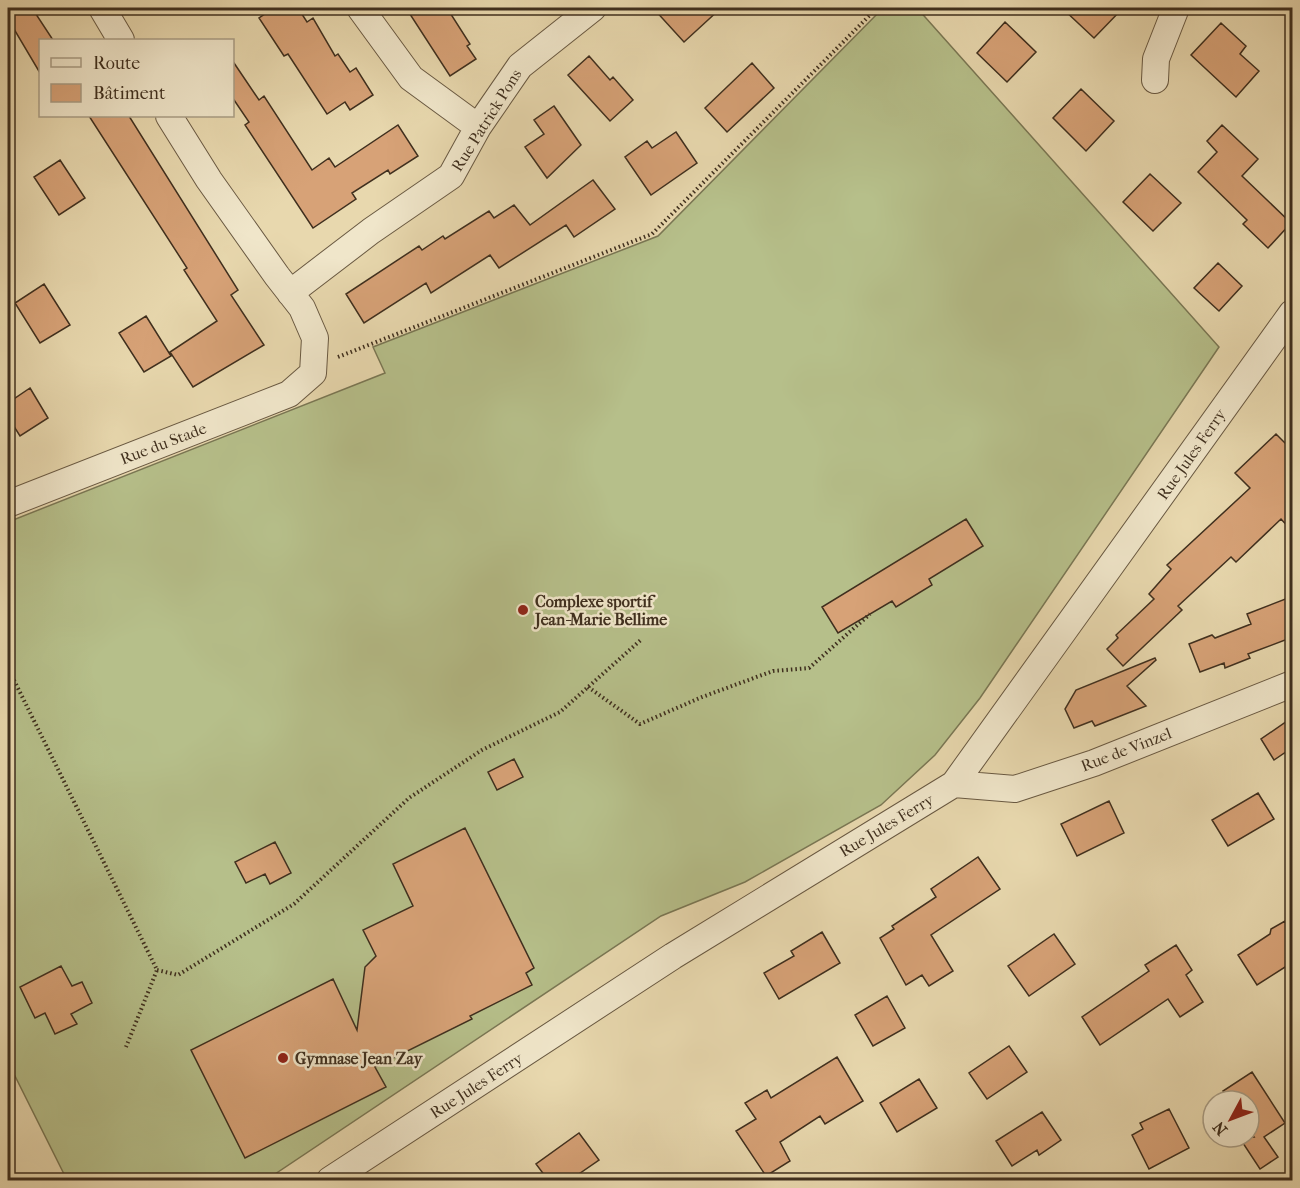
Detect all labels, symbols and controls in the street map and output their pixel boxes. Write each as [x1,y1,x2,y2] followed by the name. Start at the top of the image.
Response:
[39,39,234,117] legend
[93,53,140,74] text: Route
[447,66,526,175] street label: Rue Patrick Pons
[93,83,166,104] text: Bâtiment
[1153,405,1230,503] street label: Rue Jules Ferry
[117,418,209,469] street label: Rue du Stade
[533,592,667,630] place label: Complexe sportif Jean-Marie Bellime
[516,603,530,617] marker: Complexe sportif Jean-Marie Bellime
[1078,723,1175,775] street label: Rue de Vinzel
[836,790,937,861] street label: Rue Jules Ferry
[426,1048,527,1122] street label: Rue Jules Ferry
[295,1049,424,1069] place label: Gymnase Jean Zay
[276,1051,290,1065] marker: Gymnase Jean Zay
[1201,1089,1261,1149] north arrow
[1208,1117,1231,1139] text: N

